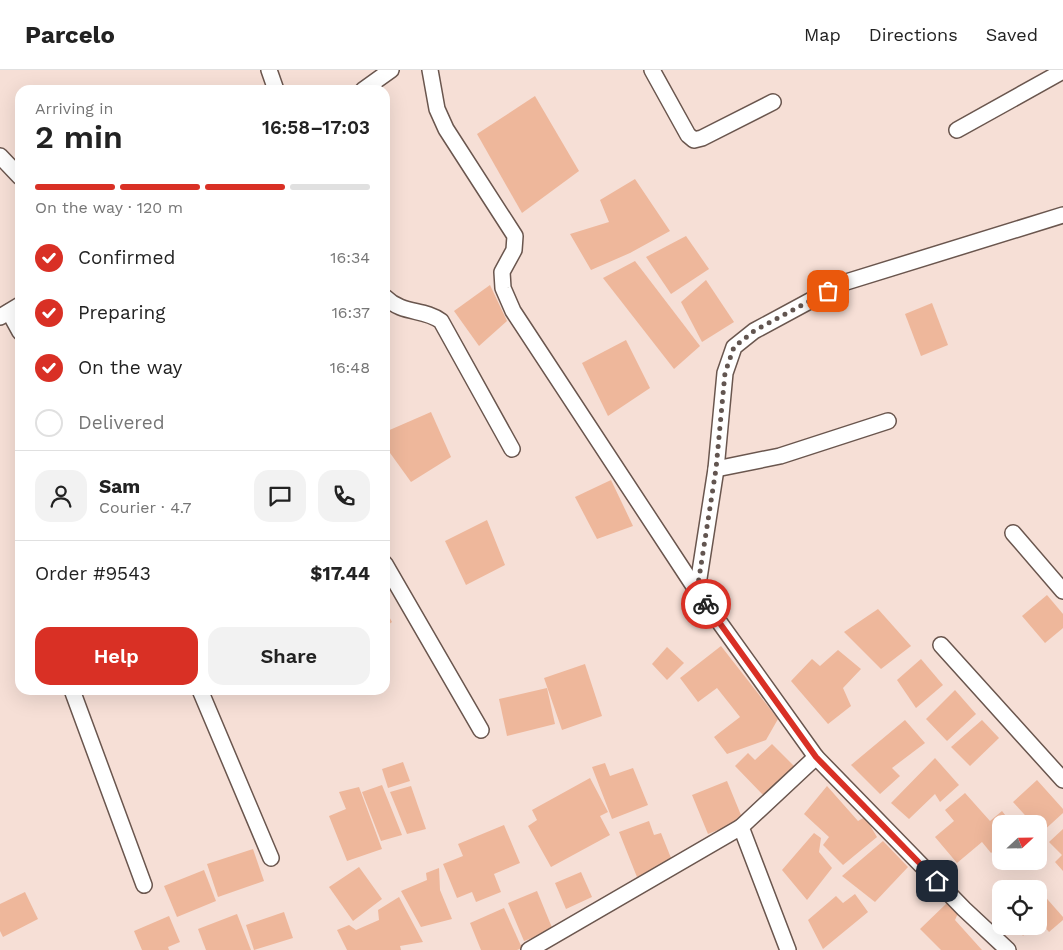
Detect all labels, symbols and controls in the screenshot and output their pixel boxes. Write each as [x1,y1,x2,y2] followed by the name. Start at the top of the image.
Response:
[25,21,115,49] text: Parcelo
[804,24,841,45] text: Map
[869,24,958,45] text: Directions
[986,24,1038,45] text: Saved
[35,99,113,118] text: Arriving in
[262,116,370,139] text: 16:58–17:03
[35,118,123,156] text: 2 min
[35,198,183,217] text: On the way · 120 m
[35,244,63,272] icon: check
[78,246,175,269] text: Confirmed
[330,248,370,267] text: 16:34
[807,270,849,312] pin
[814,277,842,305] icon: bag
[35,299,63,327] icon: check
[78,301,165,324] text: Preparing
[332,303,370,322] text: 16:37
[35,354,63,382] icon: check
[78,356,182,379] text: On the way
[330,358,370,377] text: 16:48
[78,411,165,434] text: Delivered
[35,470,87,522] button: person
[254,470,306,522] button: chat
[318,470,370,522] button: phone
[99,475,140,498] text: Sam
[99,498,192,517] text: Courier · 4.7
[35,562,151,585] text: Order #9543
[310,562,370,585] text: $17.44
[681,579,731,629] courier
[692,590,720,618] icon: bike
[35,627,198,685] button: Help
[208,627,370,685] button: Share
[992,815,1048,870] north arrow
[992,815,1047,935] map controls
[916,860,958,902] pin
[923,867,951,895] icon: home
[992,880,1047,935] button: locate

